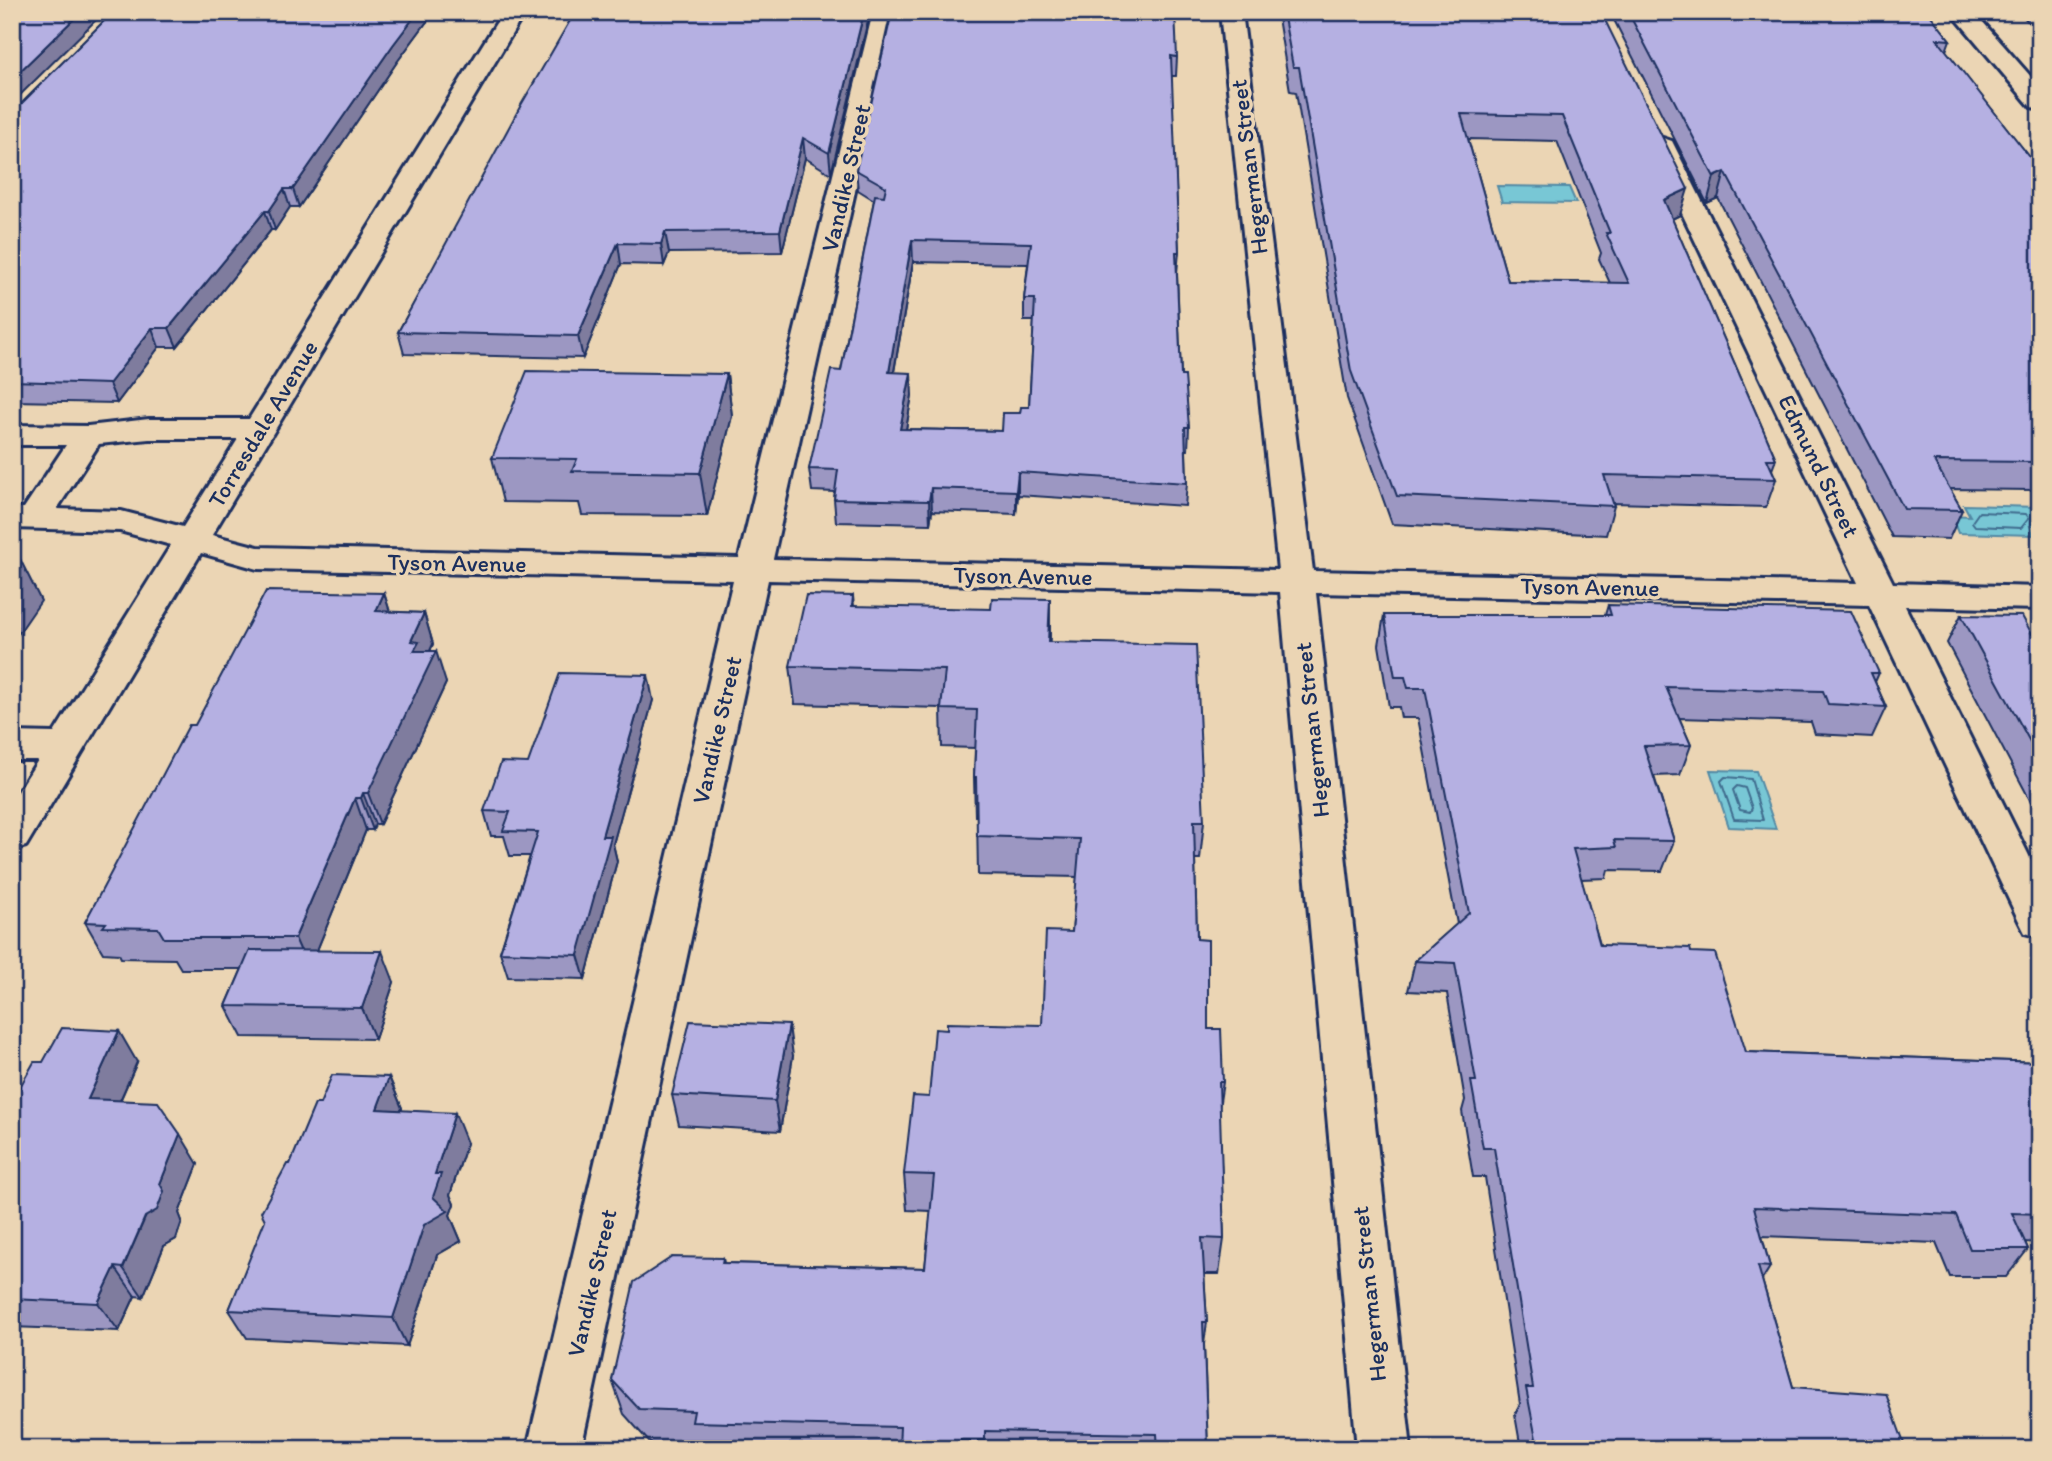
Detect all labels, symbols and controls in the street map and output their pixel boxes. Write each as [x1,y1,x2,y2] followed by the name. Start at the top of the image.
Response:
[1223,78,1274,256] street label: Hegerman Street
[814,101,877,255] street label: Vandike Street
[201,335,324,513] street label: Torresdale Avenue
[1772,390,1867,542] street label: Edmund Street
[387,547,527,578] street label: Tyson Avenue
[953,560,1093,591] street label: Tyson Avenue
[1520,571,1660,602] street label: Tyson Avenue
[1288,641,1335,819] street label: Hegerman Street
[685,653,748,807] street label: Vandike Street
[1345,1205,1392,1383] street label: Hegerman Street
[560,1206,623,1360] street label: Vandike Street

